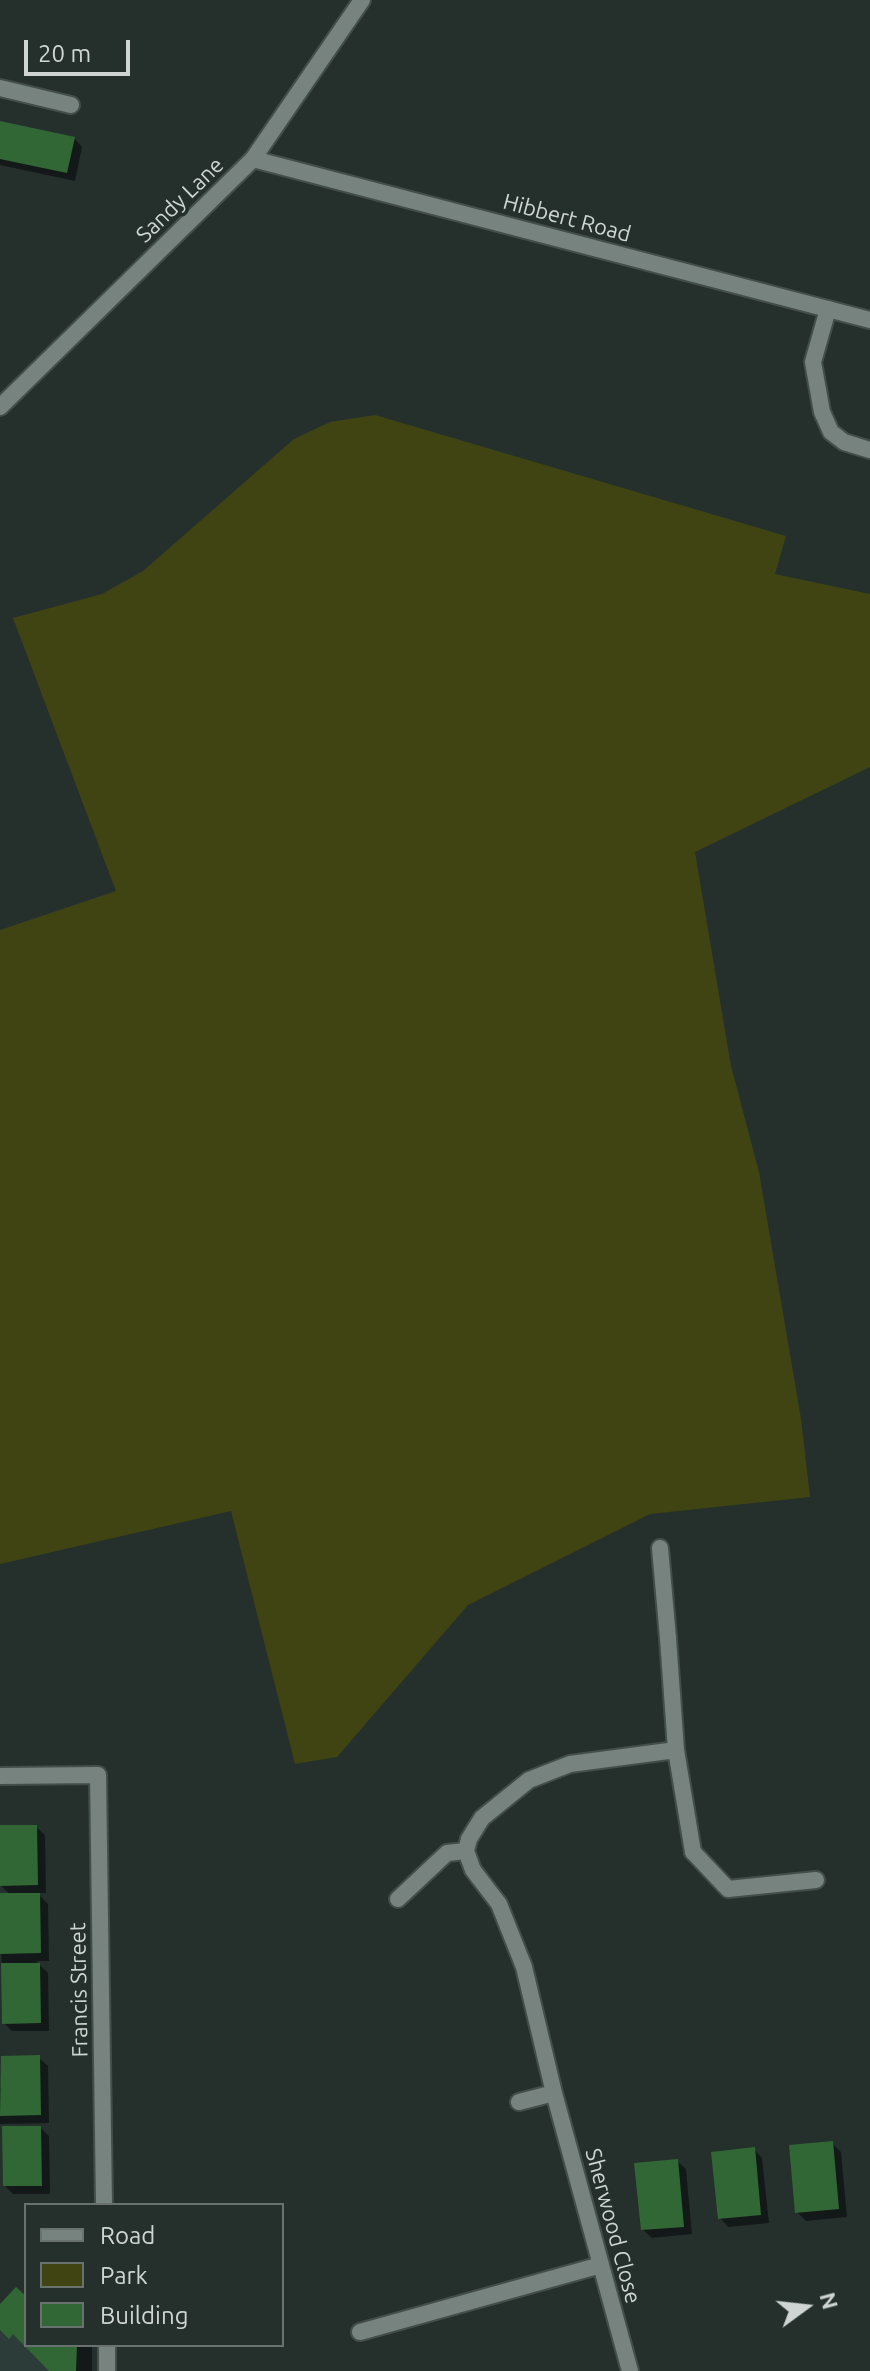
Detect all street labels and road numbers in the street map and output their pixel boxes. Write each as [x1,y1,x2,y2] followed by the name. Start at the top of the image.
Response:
[131,152,229,248] street label: Sandy Lane
[500,188,634,248] street label: Hibbert Road
[65,1922,93,2058] street label: Francis Street
[580,2146,646,2306] street label: Sherwood Close

